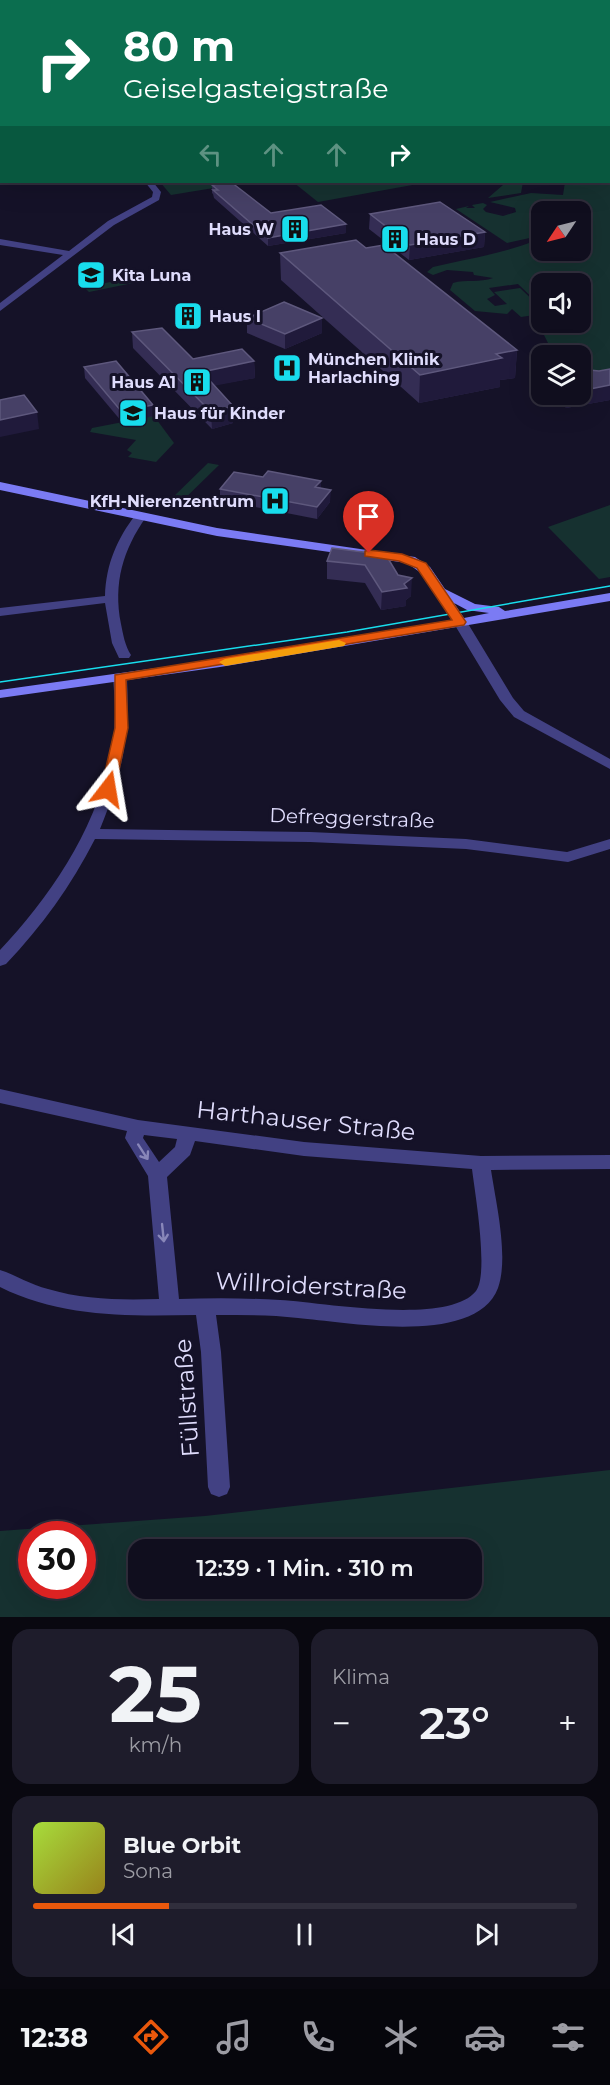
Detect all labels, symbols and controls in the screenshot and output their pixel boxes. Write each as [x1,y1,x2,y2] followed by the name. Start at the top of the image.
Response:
[123,20,235,72] text: 80 m
[24,24,102,102] icon: right
[123,72,388,105] text: Geiselgasteigstraße
[194,138,227,171] icon: left
[257,138,290,171] icon: ahead
[320,138,353,171] icon: ahead
[383,138,416,171] icon: right
[531,201,591,261] north arrow
[531,201,591,405] map controls
[279,213,311,245] building icon: Haus W
[209,220,274,239] place label: Haus W
[379,223,411,255] building icon: Haus D
[416,230,476,249] place label: Haus D
[75,259,107,291] school or university icon: Kita Luna
[112,266,191,285] place label: Kita Luna
[531,273,591,333] button: sound
[172,300,204,332] building icon: Haus I
[209,307,261,326] place label: Haus I
[531,345,591,405] button: layers
[308,350,440,387] place label: München Klinik Harlaching
[271,352,303,384] hospital icon: München Klinik Harlaching
[181,366,213,398] building icon: Haus A1
[111,373,176,392] place label: Haus A1
[117,397,149,429] school or university icon: Haus für Kinder
[154,404,285,423] place label: Haus für Kinder
[259,485,291,517] hospital icon: KfH-Nierenzentrum
[343,491,394,553] pin
[90,492,254,511] place label: KfH-Nierenzentrum
[352,500,385,533] icon: arrive
[76,757,140,821] position arrow
[269,803,435,833] street label: Defreggerstraße
[195,1095,417,1146] street label: Harthauser Straße
[136,1143,149,1160] one-way arrow
[158,1222,169,1242] one-way arrow
[215,1266,407,1305] street label: Willroiderstraße
[168,1338,205,1458] street label: Füllstraße
[18,1521,96,1599] speed limit sign: 30
[196,1555,414,1582] text: 12:39 · 1 Min. · 310 m
[109,1646,202,1742] text: 25
[332,1665,390,1689] text: Klima
[419,1695,490,1750] text: 23°
[332,1703,351,1743] text: −
[558,1703,577,1743] text: +
[129,1733,182,1757] text: km/h
[123,1832,241,1859] text: Blue Orbit
[123,1859,173,1883] text: Sona
[107,1918,140,1951] icon: previous
[288,1918,321,1951] icon: pause
[470,1918,503,1951] icon: next
[130,2016,172,2058] icon: directions
[213,2016,255,2058] icon: music
[297,2016,339,2058] icon: phone
[380,2016,422,2058] icon: climate
[464,2016,506,2058] icon: car
[547,2016,589,2058] icon: filters
[21,2021,88,2054] text: 12:38

